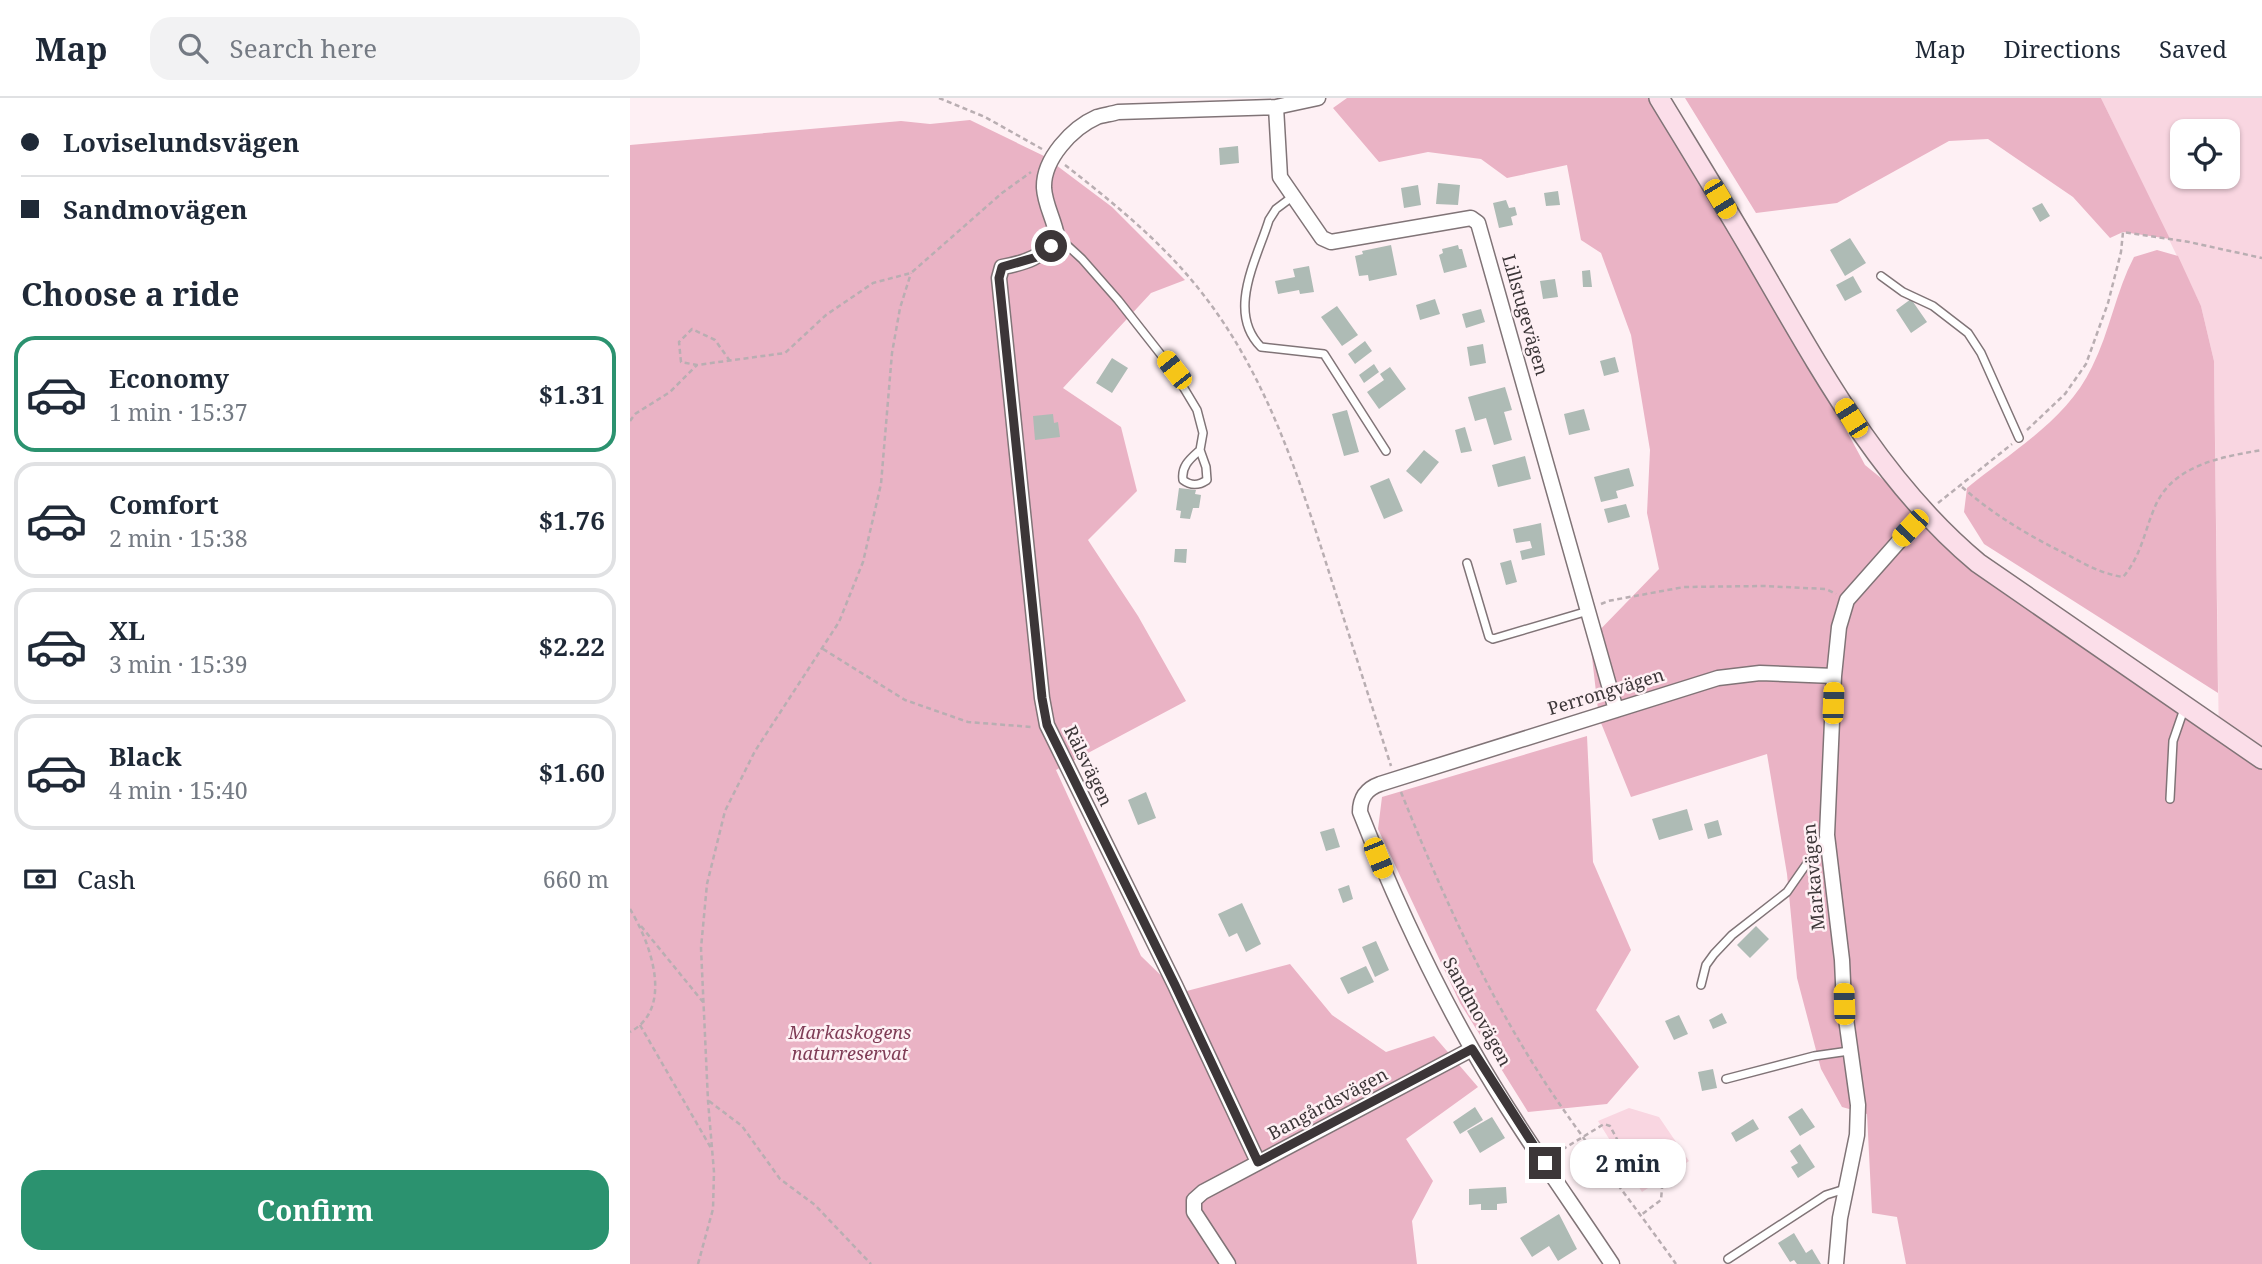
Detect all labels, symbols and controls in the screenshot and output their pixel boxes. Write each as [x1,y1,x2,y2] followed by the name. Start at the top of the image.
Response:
[150,17,640,80] search box
[35,26,108,71] text: Map
[174,29,212,67] icon: search
[230,30,377,66] text: Search here
[1915,32,1966,65] text: Map
[2004,32,2121,65] text: Directions
[2159,32,2227,65] text: Saved
[2170,119,2240,189] map controls
[2170,119,2240,189] button: locate
[63,124,300,160] text: Loviselundsvägen
[1701,176,1740,222] car
[63,191,248,227] text: Sandmovägen
[1035,230,1067,262] route start
[1497,251,1555,378] street label: Lillstugevägen
[21,272,240,315] text: Choose a ride
[1153,347,1196,393] car
[109,360,229,396] text: Economy
[25,363,88,426] icon: car
[539,376,605,412] text: $1.31
[1831,395,1872,441] car
[109,396,247,428] text: 1 min · 15:37
[109,486,219,522] text: Comfort
[25,489,88,552] icon: car
[539,502,605,538] text: $1.76
[1888,505,1933,551] car
[109,522,247,554] text: 2 min · 15:38
[109,612,145,648] text: XL
[25,615,88,678] icon: car
[539,628,605,664] text: $2.22
[109,648,247,680] text: 3 min · 15:39
[1545,662,1667,720] street label: Perrongvägen
[1822,682,1845,724] car
[1059,721,1119,810] street label: Rälsvägen
[109,738,182,774] text: Black
[25,741,88,804] icon: car
[539,754,605,790] text: $1.60
[109,774,247,806] text: 4 min · 15:40
[1796,822,1830,932] street label: Markavägen
[1361,835,1396,881] car
[21,860,59,898] icon: cash
[77,861,136,897] text: Cash
[543,863,609,895] text: 660 m
[1438,953,1518,1071] street label: Sandmovägen
[1833,983,1856,1025] car
[788,1020,911,1065] park label: Markaskogens naturreservat
[1263,1061,1392,1145] street label: Bangårdsvägen
[1570,1138,1685,1188] callout: 2 min
[1529,1147,1561,1179] route end
[1595,1147,1661,1179] text: 2 min
[21,1170,609,1250] button: Confirm

